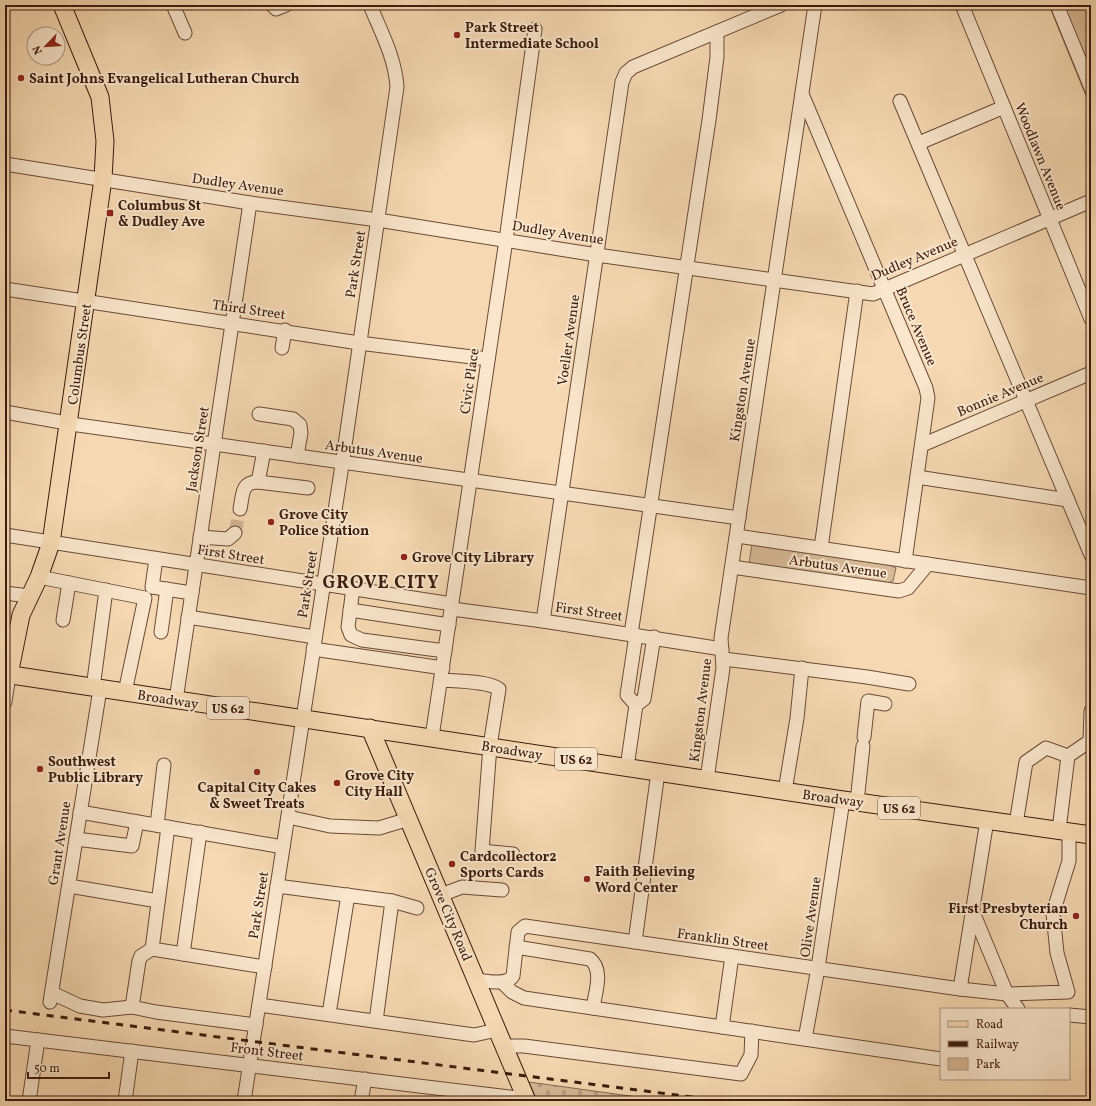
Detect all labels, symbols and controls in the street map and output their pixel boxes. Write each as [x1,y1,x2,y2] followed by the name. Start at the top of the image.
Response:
[465,19,599,54] place label: Park Street Intermediate School
[26,26,66,66] north arrow
[452,30,462,40] marker: Park Street Intermediate School
[30,43,47,56] text: N
[29,70,300,89] place label: Saint Johns Evangelical Lutheran Church
[16,73,26,83] marker: Saint Johns Evangelical Lutheran Church
[1009,100,1070,213] street label: Woodlawn Avenue
[191,170,285,201] street label: Dudley Avenue
[118,197,205,232] place label: Columbus St & Dudley Ave
[105,208,115,218] marker: Columbus St & Dudley Ave
[511,217,605,250] street label: Dudley Avenue
[342,229,371,299] street label: Park Street
[868,232,961,286] street label: Dudley Avenue
[890,284,941,369] street label: Bruce Avenue
[554,293,585,387] street label: Voeller Avenue
[211,296,287,325] street label: Third Street
[64,302,97,406] street label: Columbus Street
[726,337,761,443] street label: Kingston Avenue
[456,347,485,415] street label: Civic Place
[954,368,1047,422] street label: Bonnie Avenue
[182,405,215,493] street label: Jackson Street
[324,436,424,469] street label: Arbutus Avenue
[279,506,369,541] place label: Grove City Police Station
[266,517,276,527] marker: Grove City Police Station
[196,541,266,570] street label: First Street
[294,549,323,619] street label: Park Street
[412,549,534,568] place label: Grove City Library
[788,551,888,584] street label: Arbutus Avenue
[399,552,409,562] marker: Grove City Library
[322,571,440,596] district label: GROVE CITY
[554,598,624,627] street label: First Street
[686,657,717,763] street label: Kingston Avenue
[136,686,200,715] street label: Broadway
[207,697,249,719] road number: US 62
[480,737,544,766] street label: Broadway
[555,748,597,770] road number: US 62
[48,753,143,788] place label: Southwest Public Library
[35,764,45,774] marker: Southwest Public Library
[252,767,262,777] marker: Capital City Cakes & Sweet Treats
[345,767,414,802] place label: Grove City City Hall
[332,778,342,788] marker: Grove City City Hall
[197,779,317,814] place label: Capital City Cakes & Sweet Treats
[801,786,865,813] street label: Broadway
[878,797,920,819] road number: US 62
[44,799,77,887] street label: Grant Avenue
[460,848,557,883] place label: Cardcollector2 Sports Cards
[447,859,457,869] marker: Cardcollector2 Sports Cards
[595,863,695,898] place label: Faith Believing Word Center
[419,865,476,964] street label: Grove City Road
[245,870,274,940] street label: Park Street
[582,874,592,884] marker: Faith Believing Word Center
[796,875,827,959] street label: Olive Avenue
[948,900,1068,935] place label: First Presbyterian Church
[1071,911,1081,921] marker: First Presbyterian Church
[676,925,770,956] street label: Franklin Street
[940,1008,1070,1080] legend
[976,1017,1003,1033] text: Road
[976,1037,1019,1053] text: Railway
[229,1039,305,1066] street label: Front Street
[28,1054,109,1080] scale bar
[976,1057,1001,1073] text: Park
[34,1061,60,1077] text: 50 m

